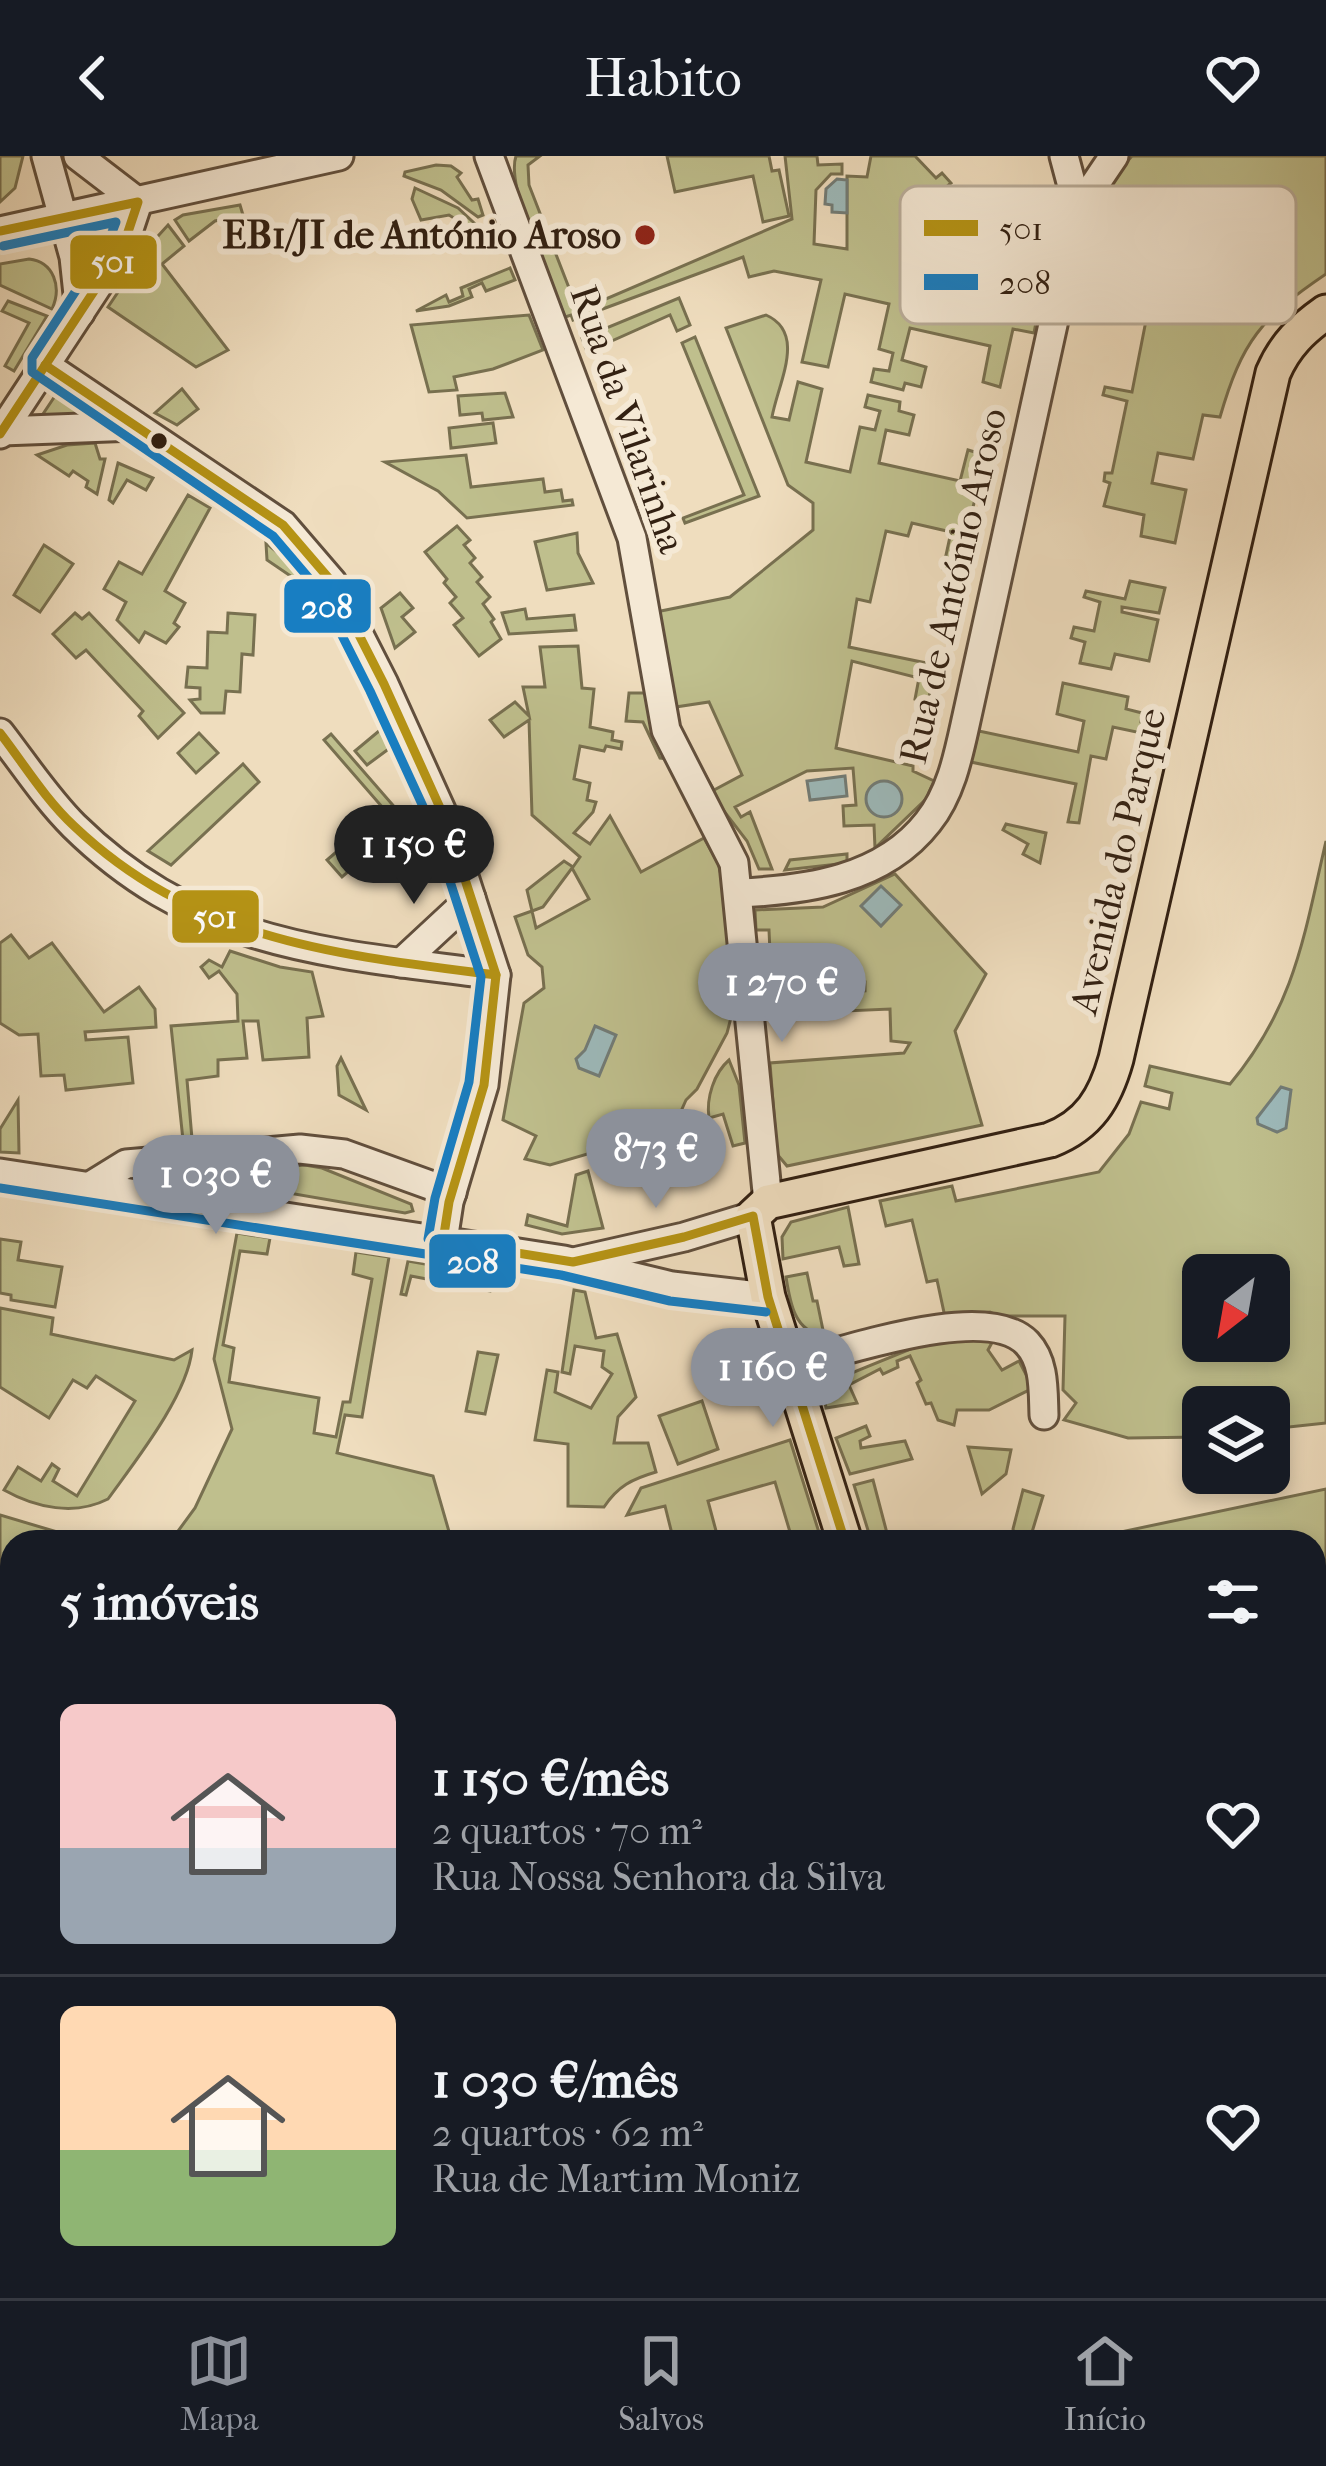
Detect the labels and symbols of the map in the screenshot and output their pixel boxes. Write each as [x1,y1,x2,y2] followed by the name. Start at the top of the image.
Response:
[900,186,1296,324] legend
[999,210,1043,249] text: 501
[223,212,621,258] place label: EB1/JI de António Aroso
[632,222,658,248] marker: EB1/JI de António Aroso
[68,233,159,291] line badge: 501
[91,243,135,282] text: 501
[999,264,1051,303] text: 208
[561,279,696,560] street label: Rua da Vilarinha
[890,404,1016,768] street label: Rua de António Aroso
[148,430,170,452] unlabelled marker
[282,577,373,635] line badge: 208
[301,588,353,627] text: 208
[1060,704,1176,1020] street label: Avenida do Parque
[303,805,525,907] pin: 1 150 €
[170,888,261,945] line badge: 501
[193,898,237,937] text: 501
[671,943,893,1045] pin: 1 270 €
[572,1109,740,1211] pin: 873 €
[105,1135,327,1237] pin: 1 030 €
[427,1232,518,1290] line badge: 208
[447,1243,499,1282] text: 208
[1182,1254,1290,1362] north arrow
[662,1328,884,1430] pin: 1 160 €

